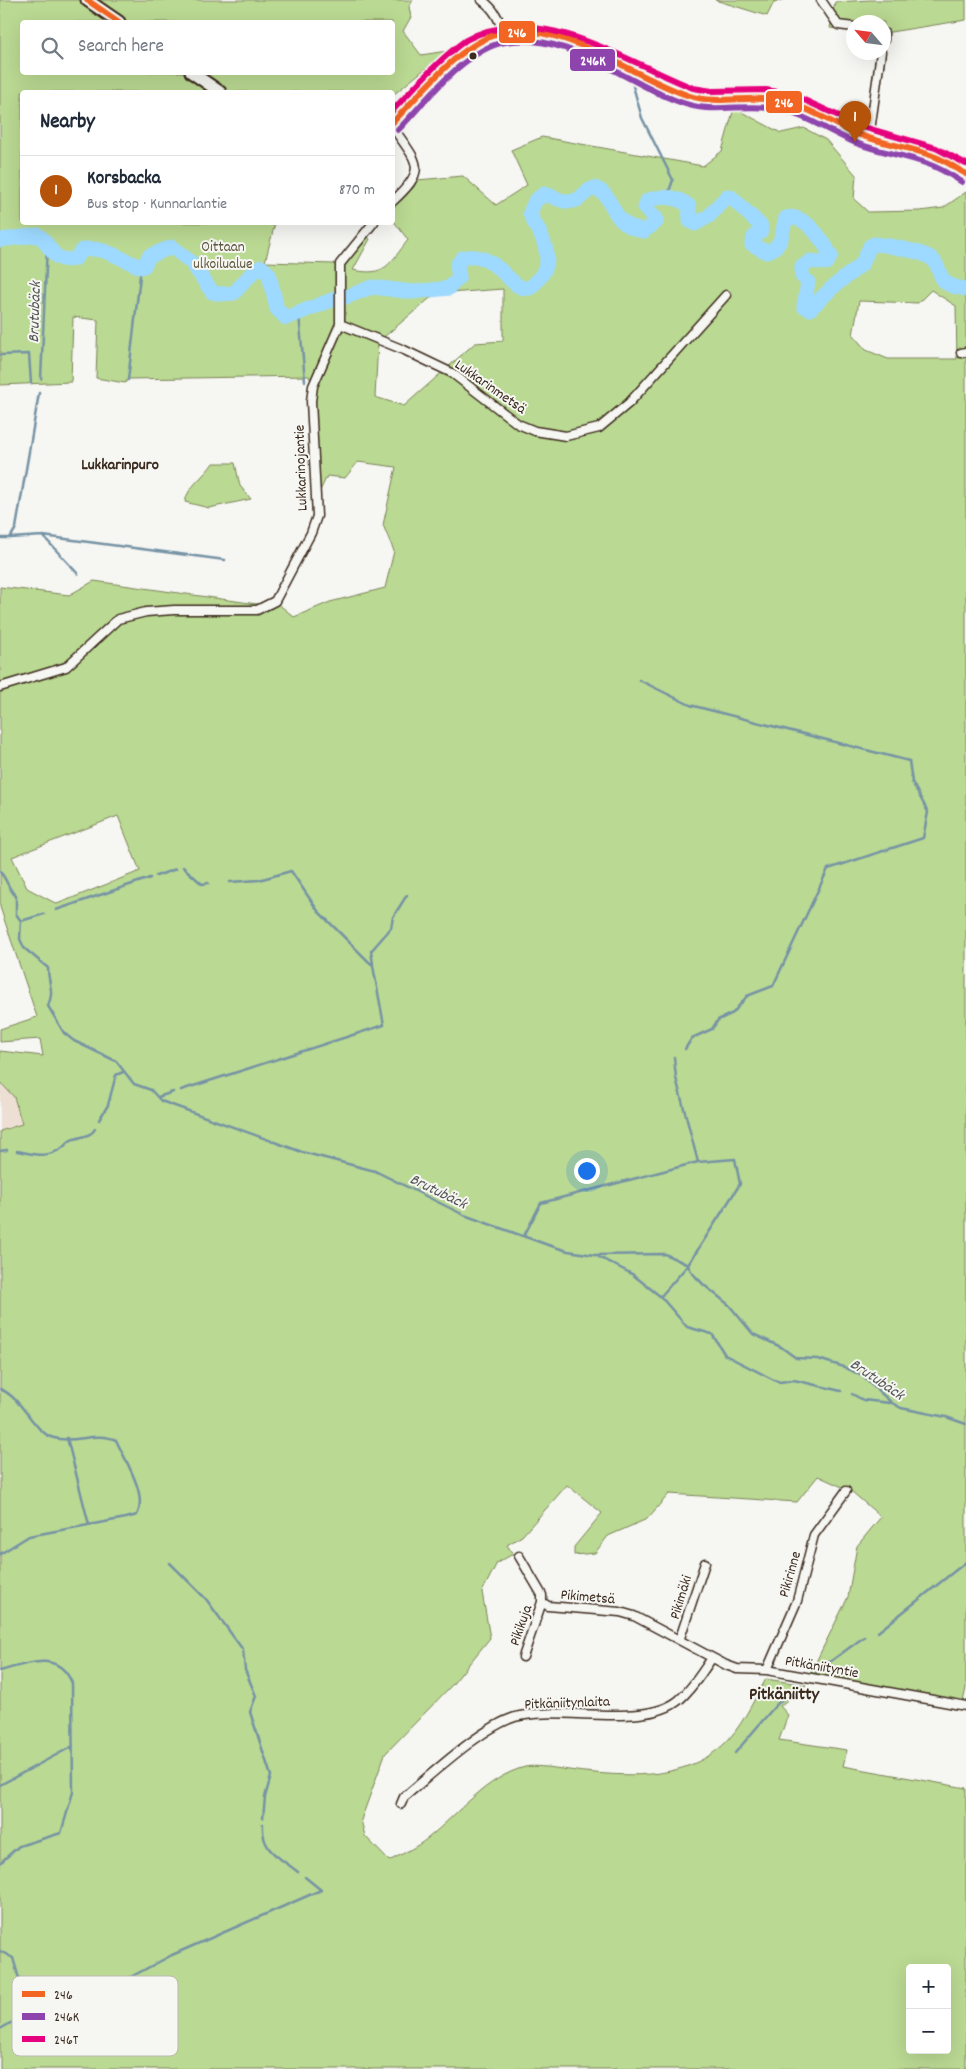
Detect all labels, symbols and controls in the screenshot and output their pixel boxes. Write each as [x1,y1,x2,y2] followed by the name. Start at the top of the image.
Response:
[846,15,891,60] north arrow
[20,20,395,75] search box
[498,20,536,44] line badge: 246
[508,24,527,44] text: 246
[38,34,66,62] icon: search
[78,34,164,61] text: Search here
[569,48,616,72] line badge: 246K
[468,51,478,61] unlabelled marker
[580,52,606,72] text: 246K
[765,90,803,114] line badge: 246
[775,94,794,114] text: 246
[839,101,871,142] pin: 1
[40,108,95,138] text: Nearby
[87,166,161,193] text: Korsbacka
[54,179,58,202] text: 1
[339,179,375,202] text: 870 m
[87,193,227,216] text: Bus stop · Kunnarlantie
[193,237,253,276] park label: Oittaan ulkoilualue
[23,280,48,343] water label: Brutubäck
[449,355,531,421] street label: Lukkarinmetsä
[289,424,315,512] street label: Lukkarinojantie
[81,454,159,477] district label: Lukkarinpuro
[574,1158,600,1184] your location
[405,1169,472,1217] water label: Brutubäck
[845,1353,910,1407] water label: Brutubäck
[774,1548,808,1600] street label: Pikirinne
[665,1573,699,1622] street label: Pikimäki
[560,1585,617,1611] street label: Pikimetsä
[505,1601,539,1649] street label: Pikikuja
[783,1651,861,1685] street label: Pitkäniityntie
[749,1683,820,1708] district label: Pitkäniitty
[524,1691,611,1716] street label: Pitkäniitynlaita
[906,1964,951,2054] map controls
[906,1964,951,2009] button: +
[12,1976,178,2056] legend
[54,1986,73,2006] text: 246
[54,2008,80,2028] text: 246K
[906,2009,951,2054] button: −
[54,2031,79,2051] text: 246T

